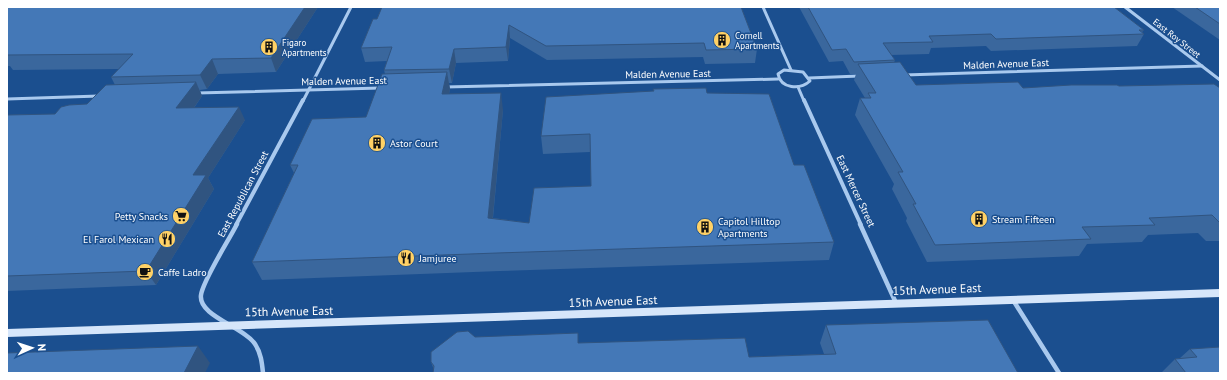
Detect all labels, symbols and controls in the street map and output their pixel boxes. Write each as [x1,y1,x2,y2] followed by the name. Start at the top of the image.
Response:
[1151,16,1203,60] street label: East Roy Street
[712,30,732,50] building icon: Cornell Apartments
[735,30,780,51] place label: Cornell Apartments
[259,37,279,57] building icon: Figaro Apartments
[282,37,327,58] place label: Figaro Apartments
[963,56,1050,72] street label: Malden Avenue East
[625,67,712,81] street label: Malden Avenue East
[301,74,388,88] street label: Malden Avenue East
[367,133,387,153] building icon: Astor Court
[390,137,439,150] place label: Astor Court
[215,148,272,239] street label: East Republican Street
[834,153,879,230] street label: East Mercer Street
[171,206,191,226] supermarket icon: Petty Snacks
[969,209,989,229] building icon: Stream Fifteen
[115,210,168,223] place label: Petty Snacks
[992,213,1055,226] place label: Stream Fifteen
[718,215,780,240] place label: Capitol Hilltop Apartments
[695,217,715,237] building icon: Capitol Hilltop Apartments
[157,229,177,249] restaurant icon: El Farol Mexican
[83,233,154,246] place label: El Farol Mexican
[396,248,416,268] restaurant icon: Jamjuree
[418,252,457,265] place label: Jamjuree
[135,262,155,282] cafe icon: Caffe Ladro
[158,266,207,279] place label: Caffe Ladro
[892,280,982,298] street label: 15th Avenue East
[568,292,658,310] street label: 15th Avenue East
[245,303,333,319] street label: 15th Avenue East
[12,328,52,368] north arrow
[35,343,49,351] text: N

